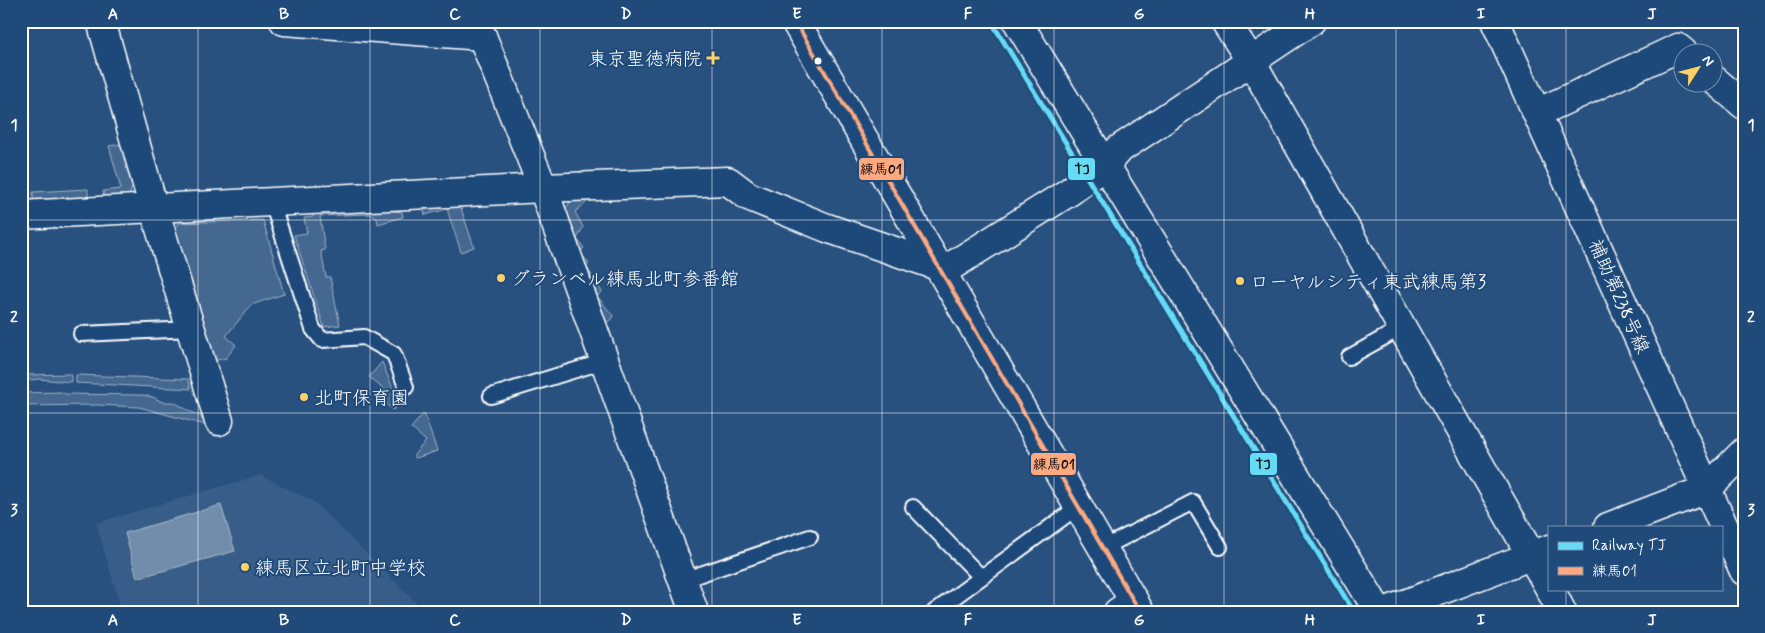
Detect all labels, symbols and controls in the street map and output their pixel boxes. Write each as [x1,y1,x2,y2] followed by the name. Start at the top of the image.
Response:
[108,4,118,25] text: A
[279,4,289,25] text: B
[449,4,461,25] text: C
[620,4,632,25] text: D
[792,4,802,25] text: E
[964,4,973,25] text: F
[1134,4,1145,25] text: G
[1305,4,1316,25] text: H
[1477,4,1486,25] text: I
[1647,4,1657,25] text: J
[1672,42,1722,92] north arrow
[588,47,702,72] place label: 東京聖徳病院
[706,51,720,65] marker: 東京聖徳病院
[1698,52,1718,70] text: N
[813,56,823,66] unlabelled marker
[10,115,18,136] text: 1
[1747,115,1755,136] text: 1
[858,157,905,181] line badge: 練馬01
[1067,157,1096,181] line badge: TJ
[860,161,902,179] text: 練馬01
[1074,161,1090,179] text: TJ
[1582,236,1655,358] street label: 補助第238号線
[511,267,739,292] place label: グランベル練馬北町参番館
[1250,270,1487,295] place label: ローヤルシティ東武練馬第3
[495,272,507,284] marker: グランベル練馬北町参番館
[1234,275,1246,287] marker: ローヤルシティ東武練馬第3
[10,307,18,328] text: 2
[1747,307,1755,328] text: 2
[314,386,409,411] place label: 北町保育園
[298,391,310,403] marker: 北町保育園
[1030,452,1077,476] line badge: 練馬01
[1249,452,1278,476] line badge: TJ
[1033,456,1075,474] text: 練馬01
[1255,456,1271,474] text: TJ
[10,500,18,521] text: 3
[1747,500,1755,521] text: 3
[1548,526,1722,590] legend
[1592,536,1666,556] text: Railway TJ
[255,556,426,581] place label: 練馬区立北町中学校
[239,561,251,573] marker: 練馬区立北町中学校
[1592,562,1637,582] text: 練馬01
[108,610,118,631] text: A
[279,610,289,631] text: B
[449,610,461,631] text: C
[620,610,632,631] text: D
[792,610,802,631] text: E
[964,610,973,631] text: F
[1134,610,1145,631] text: G
[1305,610,1316,631] text: H
[1477,610,1486,631] text: I
[1647,610,1657,631] text: J

